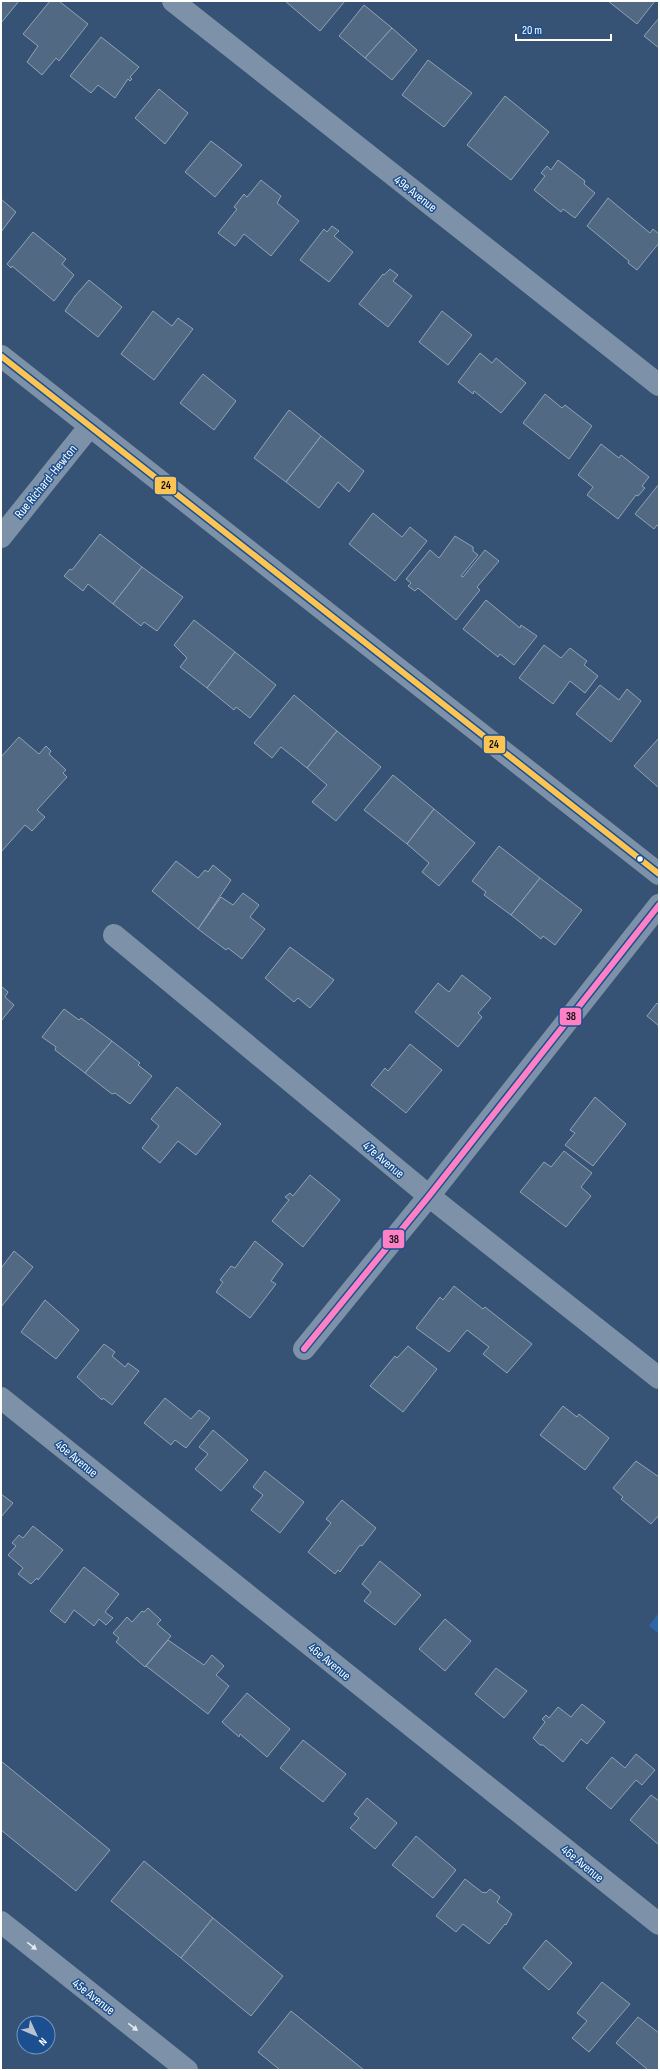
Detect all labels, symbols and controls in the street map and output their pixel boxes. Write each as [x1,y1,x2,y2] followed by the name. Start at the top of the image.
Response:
[516,16,611,42] scale bar
[522,23,542,38] text: 20 m
[391,172,440,216] street label: 49e Avenue
[11,441,80,522] street label: Rue Richard-Hewton
[154,476,177,495] line badge: 24
[161,479,171,492] text: 24
[483,735,506,754] line badge: 24
[489,738,499,751] text: 24
[635,854,645,864] unlabelled marker
[559,1007,582,1026] line badge: 38
[566,1010,576,1023] text: 38
[359,1138,407,1182] street label: 47e Avenue
[382,1229,405,1249] line badge: 38
[389,1233,399,1246] text: 38
[52,1437,101,1481] street label: 46e Avenue
[305,1640,354,1684] street label: 46e Avenue
[558,1842,607,1886] street label: 46e Avenue
[26,1942,37,1951] one-way arrow
[69,1975,118,2018] street label: 45e Avenue
[16,2015,56,2055] north arrow
[128,2023,139,2031] one-way arrow
[36,2035,50,2048] text: N

